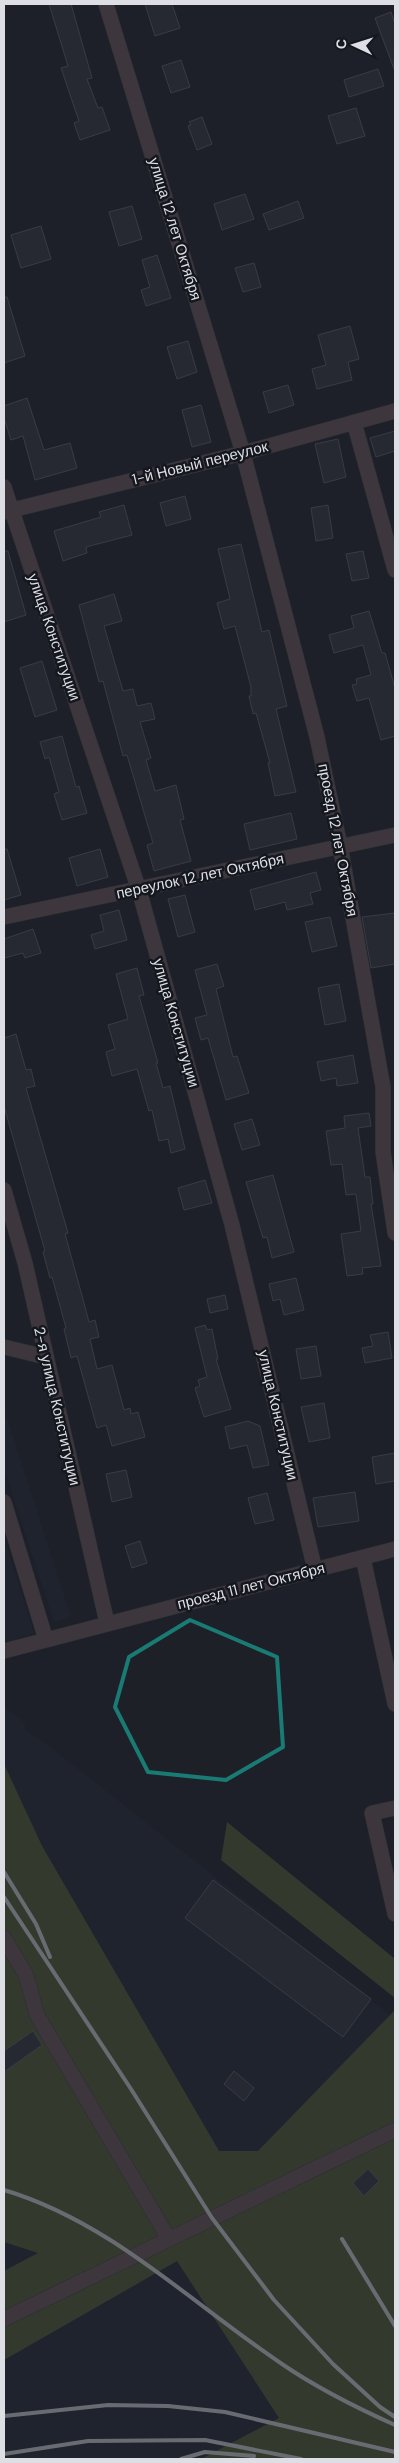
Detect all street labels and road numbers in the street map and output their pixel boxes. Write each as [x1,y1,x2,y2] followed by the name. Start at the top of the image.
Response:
[144,155,206,303] street label: улица 12 лет Октября
[130,436,270,490] street label: 1-й Новый переулок
[23,571,85,703] street label: улица Конституции
[313,762,363,918] street label: проезд 12 лет Октября
[114,848,286,904] street label: переулок 12 лет Октября
[148,956,204,1090] street label: улица Конституции
[29,1325,85,1487] street label: 2-я улица Конституции
[253,1348,303,1482] street label: улица Конституции
[175,1558,327,1614] street label: проезд 11 лет Октября

